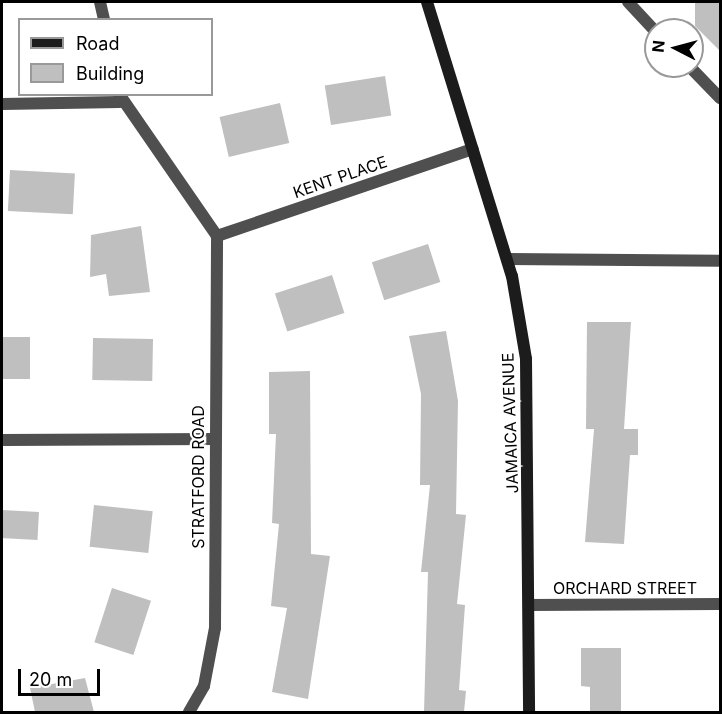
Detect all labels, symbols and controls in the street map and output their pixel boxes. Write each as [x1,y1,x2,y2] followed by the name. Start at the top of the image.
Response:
[18,18,213,96] legend
[644,18,704,78] north arrow
[76,33,119,54] text: Road
[648,39,669,53] text: N
[76,63,144,84] text: Building
[290,152,390,202] street label: KENT PLACE
[498,352,522,494] street label: JAMAICA AVENUE
[188,405,208,549] street label: STRATFORD ROAD
[553,578,697,598] street label: ORCHARD STREET
[21,657,104,695] scale bar
[29,669,72,690] text: 20 m

